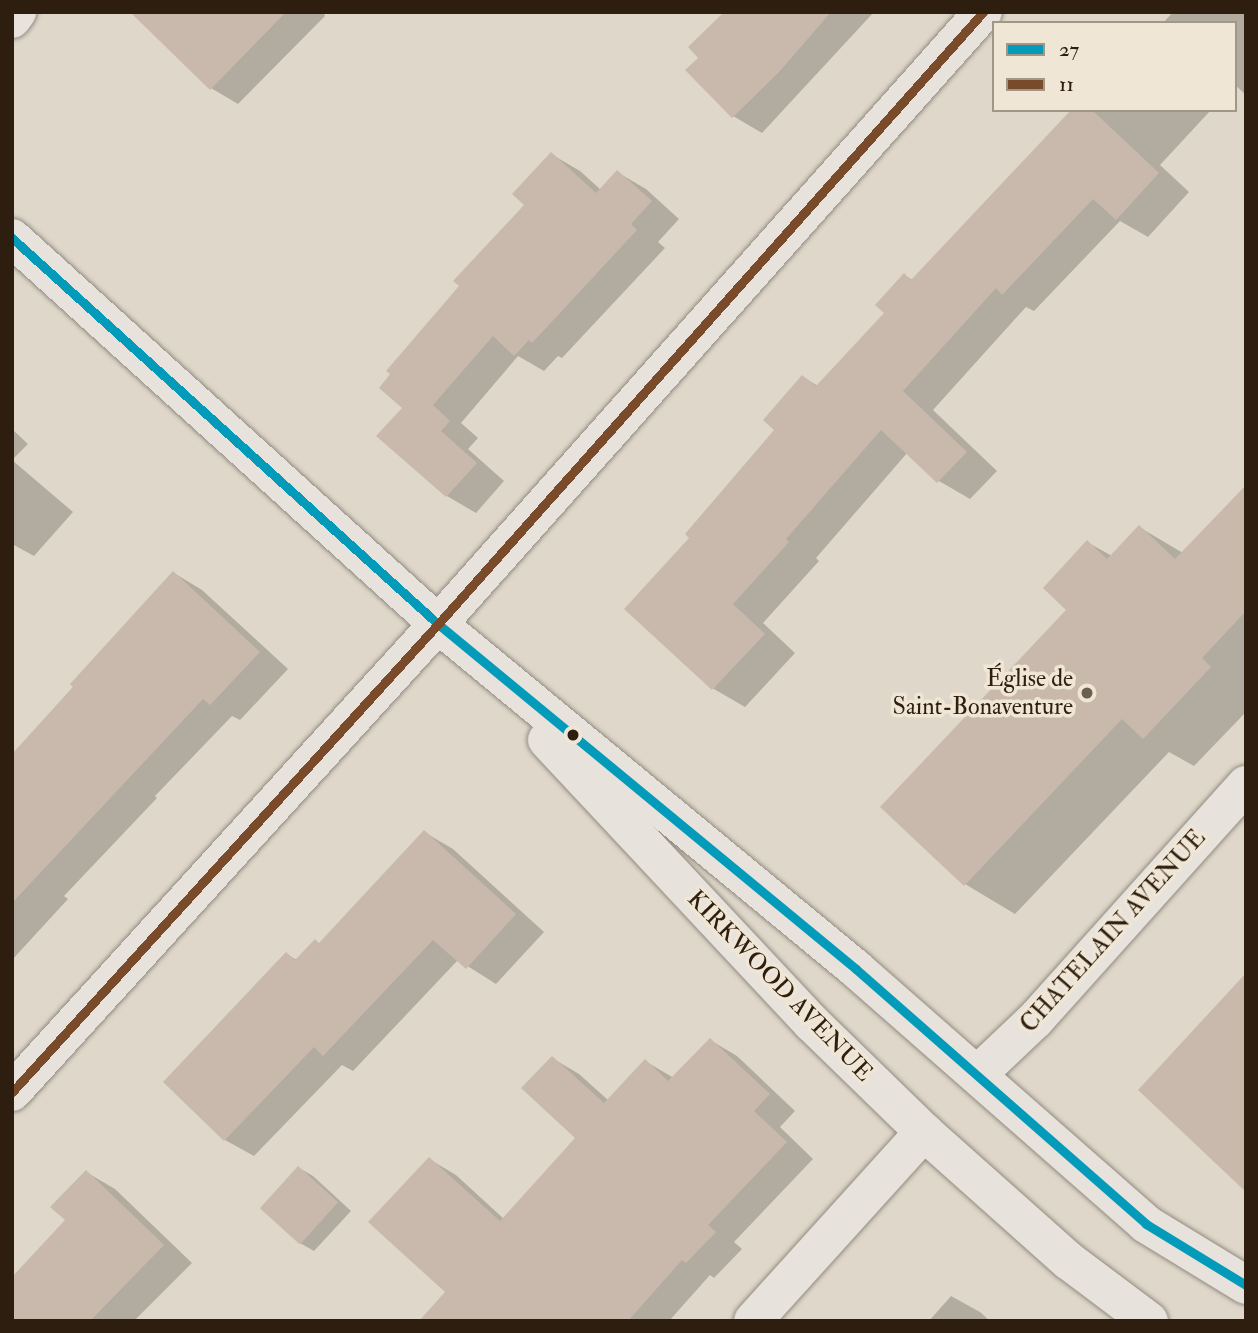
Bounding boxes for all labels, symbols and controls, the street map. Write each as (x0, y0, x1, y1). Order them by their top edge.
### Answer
legend (992, 21, 1237, 112)
text: 27 (1059, 36, 1079, 63)
text: 11 (1059, 71, 1074, 98)
place label: Église de Saint-Bonaventure (893, 665, 1073, 721)
marker: Église de Saint-Bonaventure (1079, 685, 1095, 701)
unlabelled marker (566, 728, 580, 742)
street label: CHATELAIN AVENUE (1014, 824, 1212, 1038)
street label: KIRKWOOD AVENUE (681, 885, 879, 1087)

